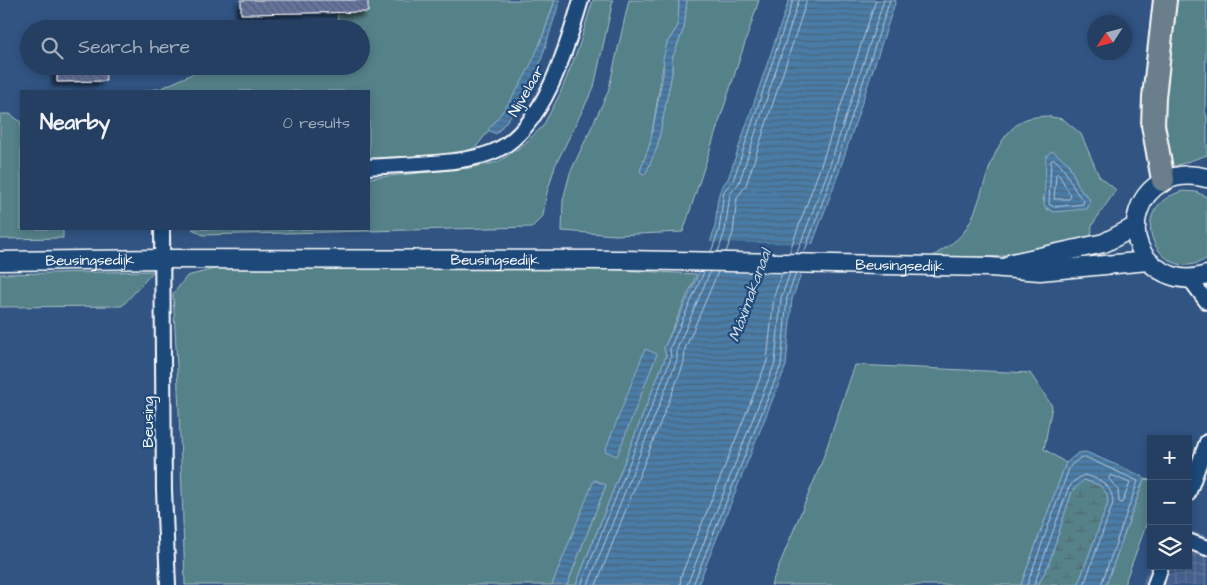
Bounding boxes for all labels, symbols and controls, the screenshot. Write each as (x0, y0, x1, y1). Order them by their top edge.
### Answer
north arrow (1087, 15, 1132, 60)
search box (20, 20, 370, 75)
icon: search (38, 34, 66, 62)
text: Search here (78, 34, 190, 61)
street label: Nijvelaar (503, 62, 550, 121)
text: Nearby (40, 108, 110, 137)
text: 0 results (283, 112, 350, 134)
water label: Máximakanaal (723, 244, 778, 345)
street label: Beusingsedijk (45, 249, 135, 272)
street label: Beusingsedijk (450, 250, 540, 272)
street label: Beusingsedijk (855, 254, 945, 277)
street label: Beusing (138, 396, 160, 448)
map controls (1147, 435, 1192, 570)
button: + (1147, 435, 1192, 480)
button: − (1147, 480, 1192, 525)
button: layers (1147, 525, 1192, 570)

